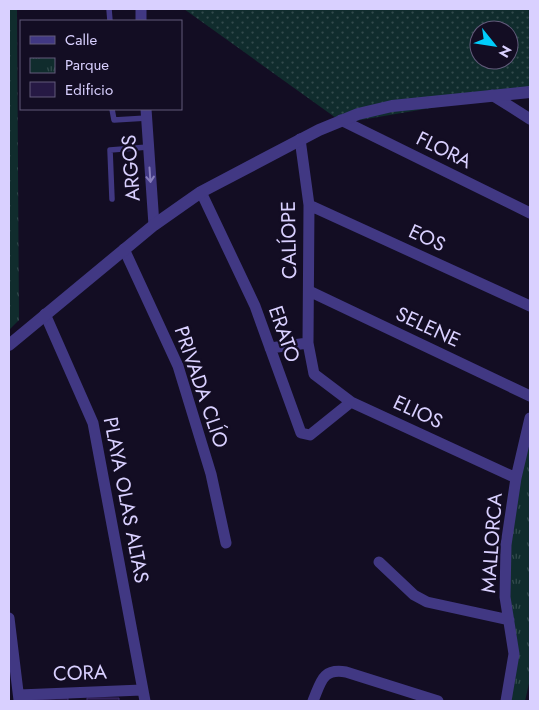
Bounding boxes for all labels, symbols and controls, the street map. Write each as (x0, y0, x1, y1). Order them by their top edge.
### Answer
legend (20, 20, 182, 110)
north arrow (469, 20, 519, 70)
text: Calle (65, 29, 97, 51)
text: N (494, 42, 517, 61)
text: Parque (65, 54, 109, 76)
text: Edificio (65, 79, 113, 101)
street label: FLORA (411, 124, 477, 176)
street label: ARGOS (114, 134, 148, 202)
one-way arrow (146, 167, 155, 183)
street label: CALÍOPE (274, 201, 304, 279)
street label: EOS (404, 217, 450, 259)
street label: SELENE (391, 299, 465, 355)
street label: ERATO (261, 302, 307, 366)
street label: PRIVADA CLÍO (167, 322, 235, 452)
street label: ELIOS (388, 388, 448, 436)
street label: PLAYA OLAS ALTAS (96, 414, 156, 586)
street label: MALLORCA (474, 491, 510, 594)
street label: CORA (53, 658, 108, 688)

